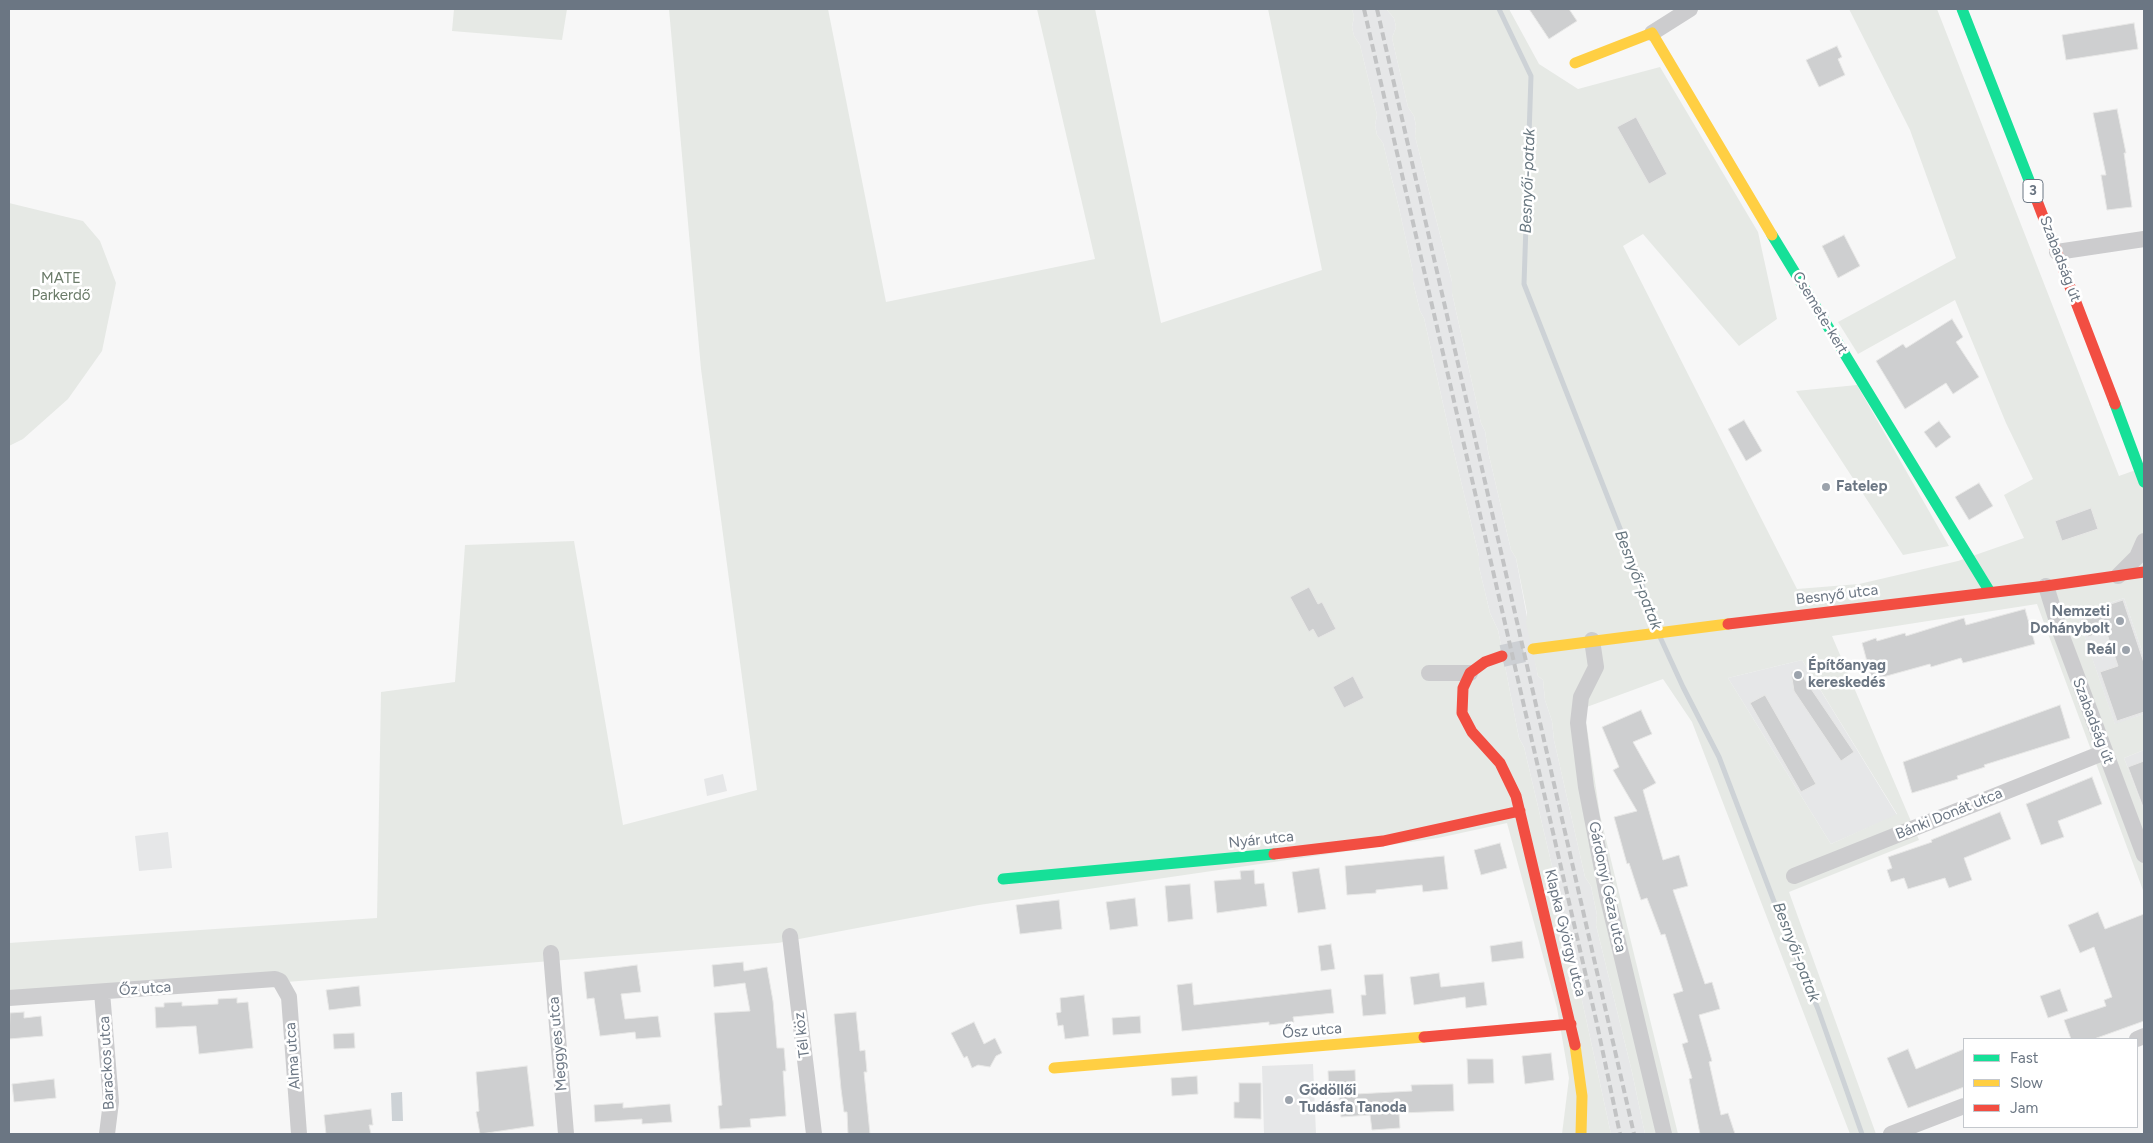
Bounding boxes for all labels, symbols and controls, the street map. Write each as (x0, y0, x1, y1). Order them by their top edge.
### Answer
water label: Besnyői-patak (1517, 128, 1539, 234)
road number: 3 (2023, 180, 2043, 202)
street label: Szabadság út (2035, 213, 2085, 305)
street label: Csemete-kert (1788, 268, 1852, 358)
park label: MATE Parkerdő (31, 270, 91, 305)
place label: Fatelep (1836, 478, 1887, 496)
marker: Fatelep (1820, 481, 1832, 493)
water label: Besnyői-patak (1610, 528, 1666, 632)
street label: Besnyő utca (1795, 581, 1879, 609)
place label: Nemzeti Dohánybolt (2030, 603, 2110, 638)
marker: Nemzeti Dohánybolt (2114, 615, 2126, 627)
place label: Reál (2086, 641, 2116, 659)
marker: Reál (2120, 644, 2132, 656)
place label: Építőanyag kereskedés (1808, 657, 1886, 692)
marker: Építőanyag kereskedés (1792, 669, 1804, 681)
street label: Szabadság út (2068, 675, 2118, 767)
street label: Bánki Donát utca (1893, 784, 2005, 844)
street label: Gárdonyi Géza utca (1584, 820, 1630, 954)
street label: Nyár utca (1227, 828, 1295, 852)
street label: Klapka György utca (1540, 868, 1590, 998)
water label: Besnyői-patak (1768, 900, 1824, 1004)
street label: Őz utca (118, 978, 172, 1000)
street label: Meggyes utca (545, 996, 571, 1092)
street label: Tél köz (790, 1011, 814, 1059)
street label: Barackos utca (96, 1016, 118, 1110)
street label: Ősz utca (1282, 1019, 1342, 1043)
street label: Alma utca (282, 1022, 304, 1090)
legend (1963, 1038, 2138, 1128)
text: Fast (2010, 1049, 2038, 1067)
text: Slow (2010, 1074, 2043, 1092)
place label: Gödöllői Tudásfa Tanoda (1299, 1082, 1407, 1117)
marker: Gödöllői Tudásfa Tanoda (1283, 1094, 1295, 1106)
text: Jam (2010, 1099, 2038, 1117)

